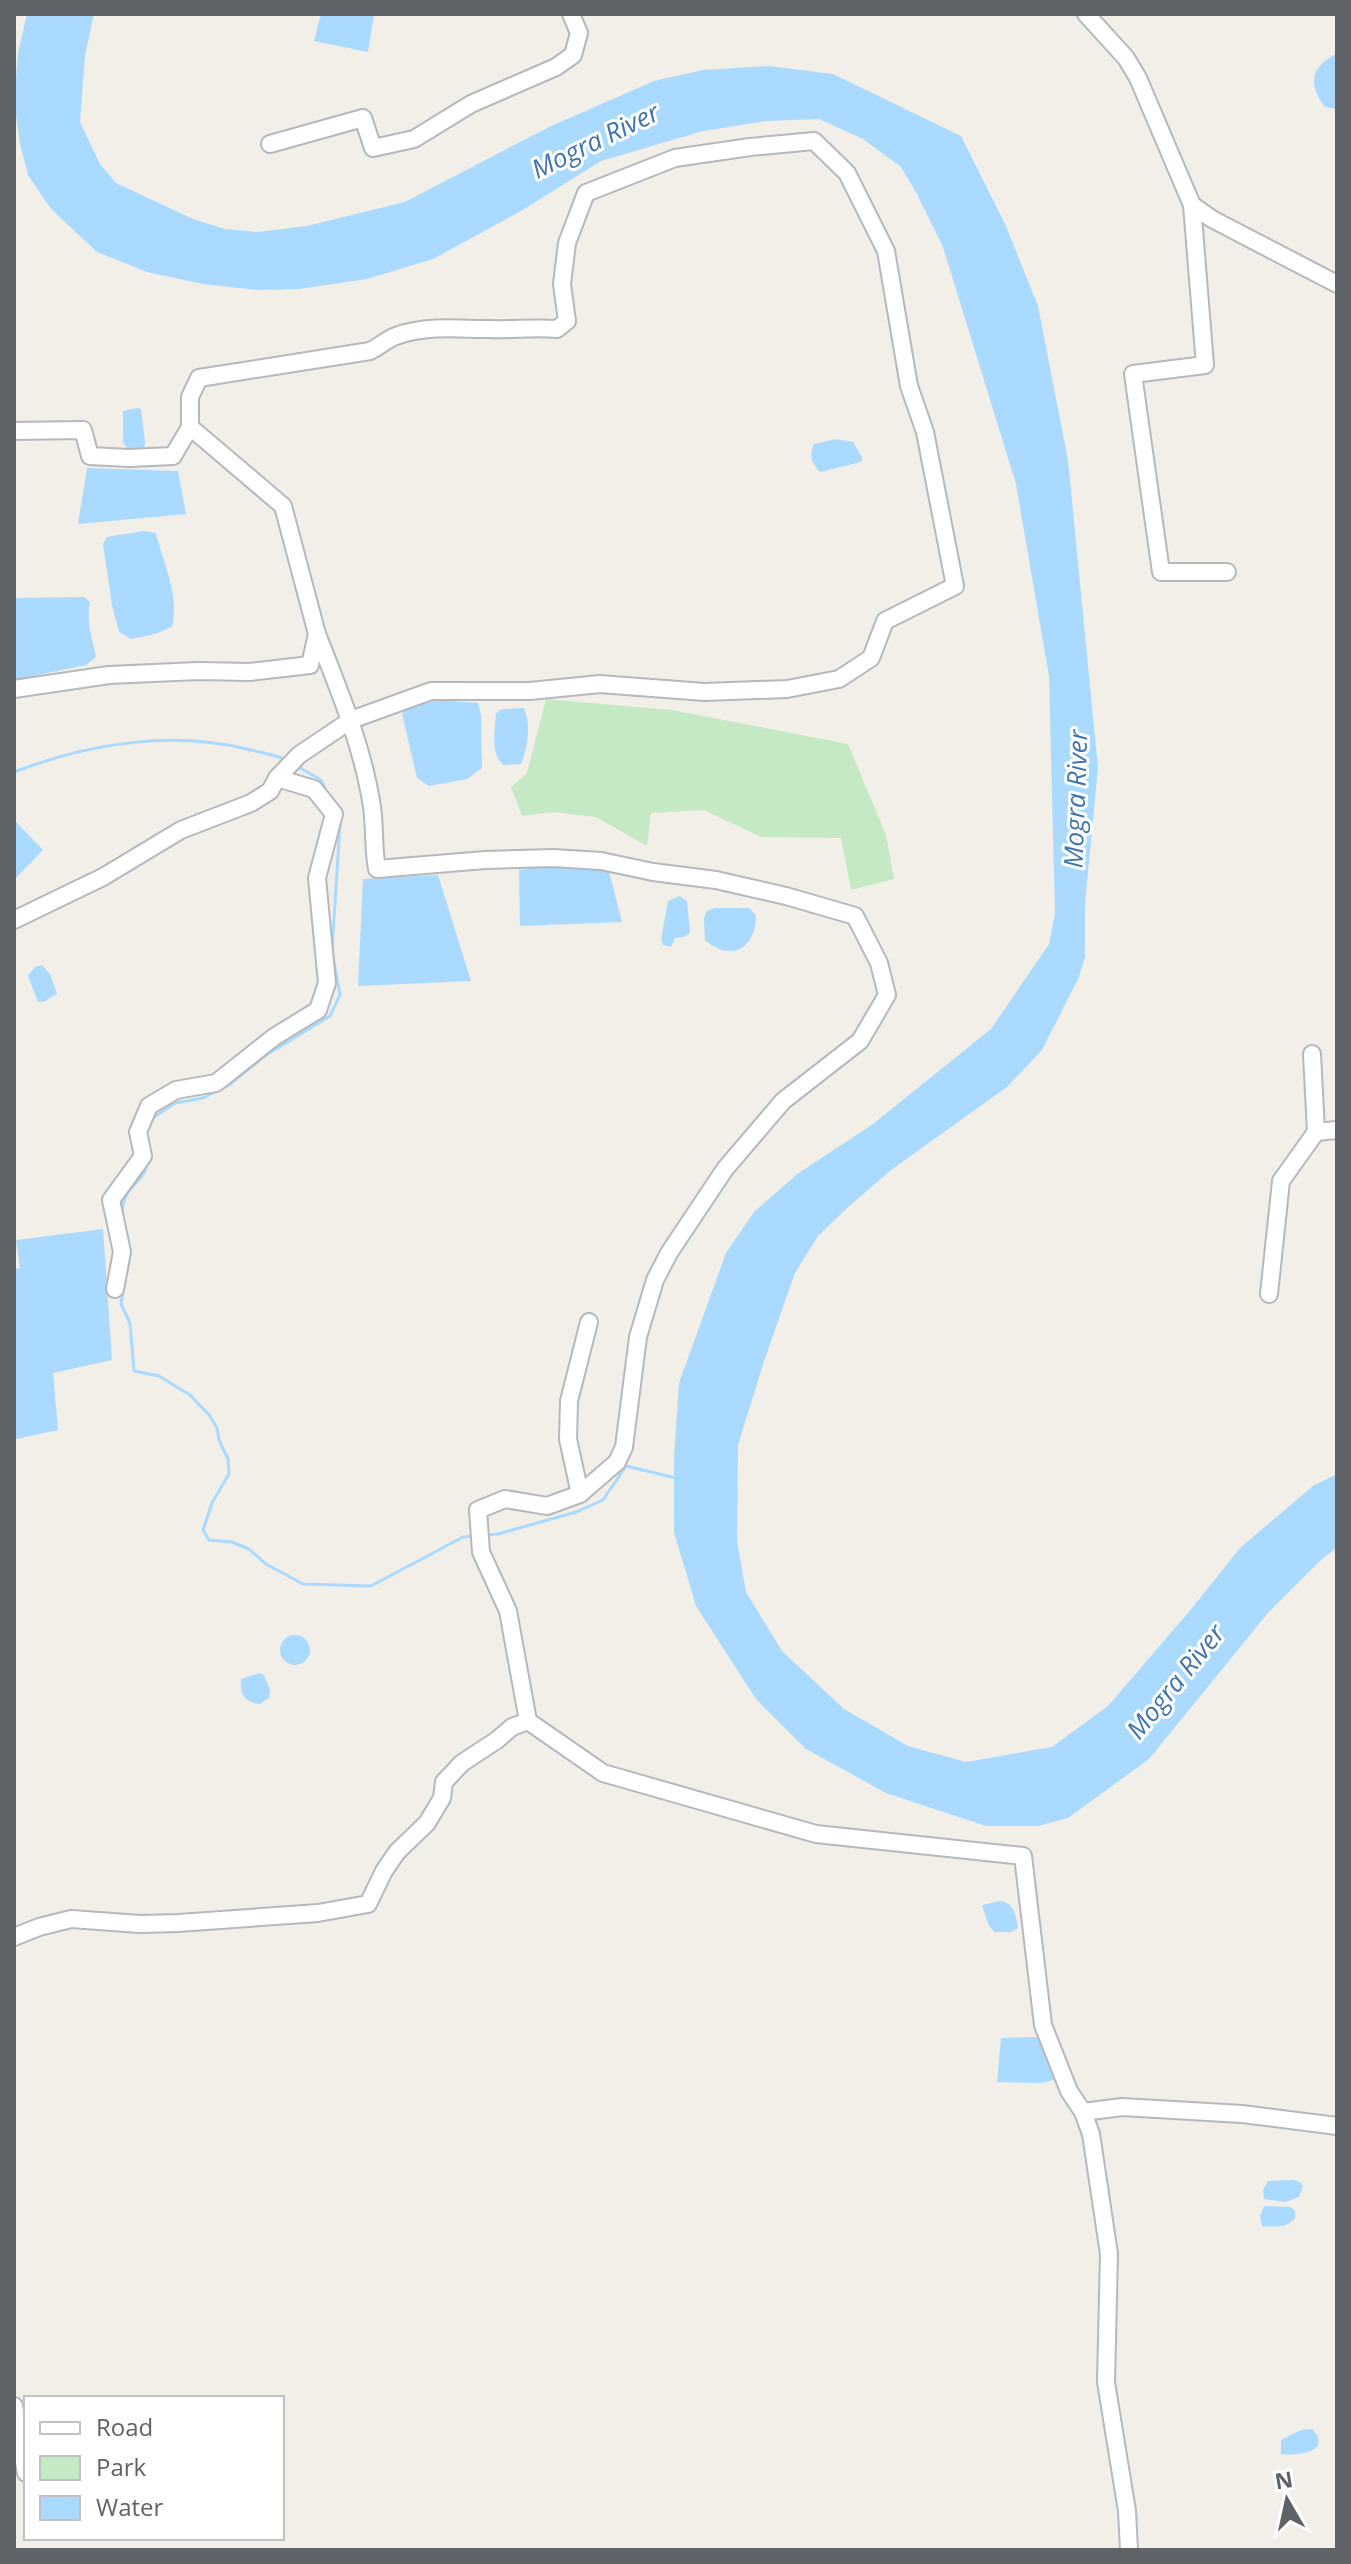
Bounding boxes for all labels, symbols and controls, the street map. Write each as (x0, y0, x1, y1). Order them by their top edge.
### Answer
water label: Mogra River (525, 93, 667, 186)
water label: Mogra River (1055, 728, 1095, 869)
water label: Mogra River (1118, 1615, 1234, 1746)
legend (24, 2396, 284, 2540)
text: Road (96, 2410, 153, 2443)
text: Park (96, 2450, 147, 2483)
north arrow (1247, 2460, 1327, 2540)
text: N (1273, 2463, 1295, 2495)
text: Water (96, 2490, 164, 2523)

